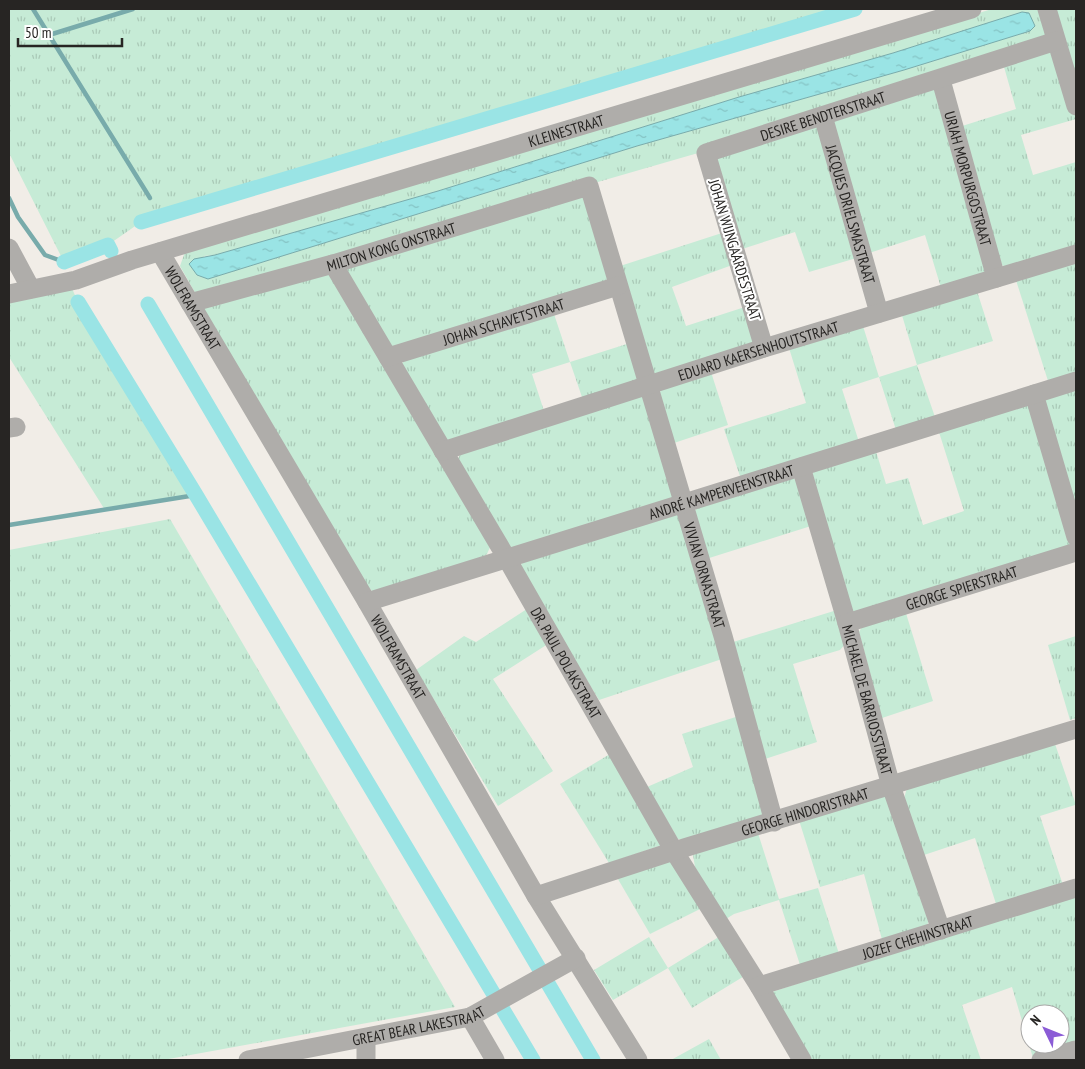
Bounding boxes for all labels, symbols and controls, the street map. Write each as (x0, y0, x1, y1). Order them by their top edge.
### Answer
scale bar (18, 15, 121, 47)
text: 50 m (25, 23, 51, 42)
street label: DESIRE BENDTERSTRAAT (758, 87, 888, 145)
street label: URIAH MORPURGOSTRAAT (941, 109, 996, 248)
street label: KLEINESTRAAT (526, 110, 607, 151)
street label: JACQUES DRIELSMASTRAAT (822, 142, 880, 286)
street label: JOHAN WIJNGAARDESTRAAT (704, 176, 766, 323)
street label: MILTON KONG ONSTRAAT (325, 218, 458, 275)
street label: WOLFRAMSTRAAT (161, 263, 225, 354)
street label: JOHAN SCHAVETSTRAAT (439, 294, 567, 349)
street label: EDUARD KAERSENHOUTSTRAAT (676, 316, 841, 384)
street label: ANDRÉ KAMPERVEENSTRAAT (646, 460, 797, 523)
street label: VIVIAN ORNASTRAAT (680, 519, 730, 631)
street label: GEORGE SPIERSTRAAT (903, 561, 1020, 614)
street label: DR. PAUL POLAKSTRAAT (527, 603, 606, 722)
street label: WOLFRAMSTRAAT (367, 611, 430, 703)
street label: MICHAEL DE BARRIOSSTRAAT (838, 622, 897, 777)
street label: GEORGE HINDORISTRAAT (739, 783, 871, 840)
street label: JOZEF CHEHINSTRAAT (859, 911, 976, 963)
street label: GREAT BEAR LAKESTRAAT (351, 1001, 488, 1049)
north arrow (1020, 1004, 1070, 1054)
text: N (1026, 1011, 1045, 1029)

